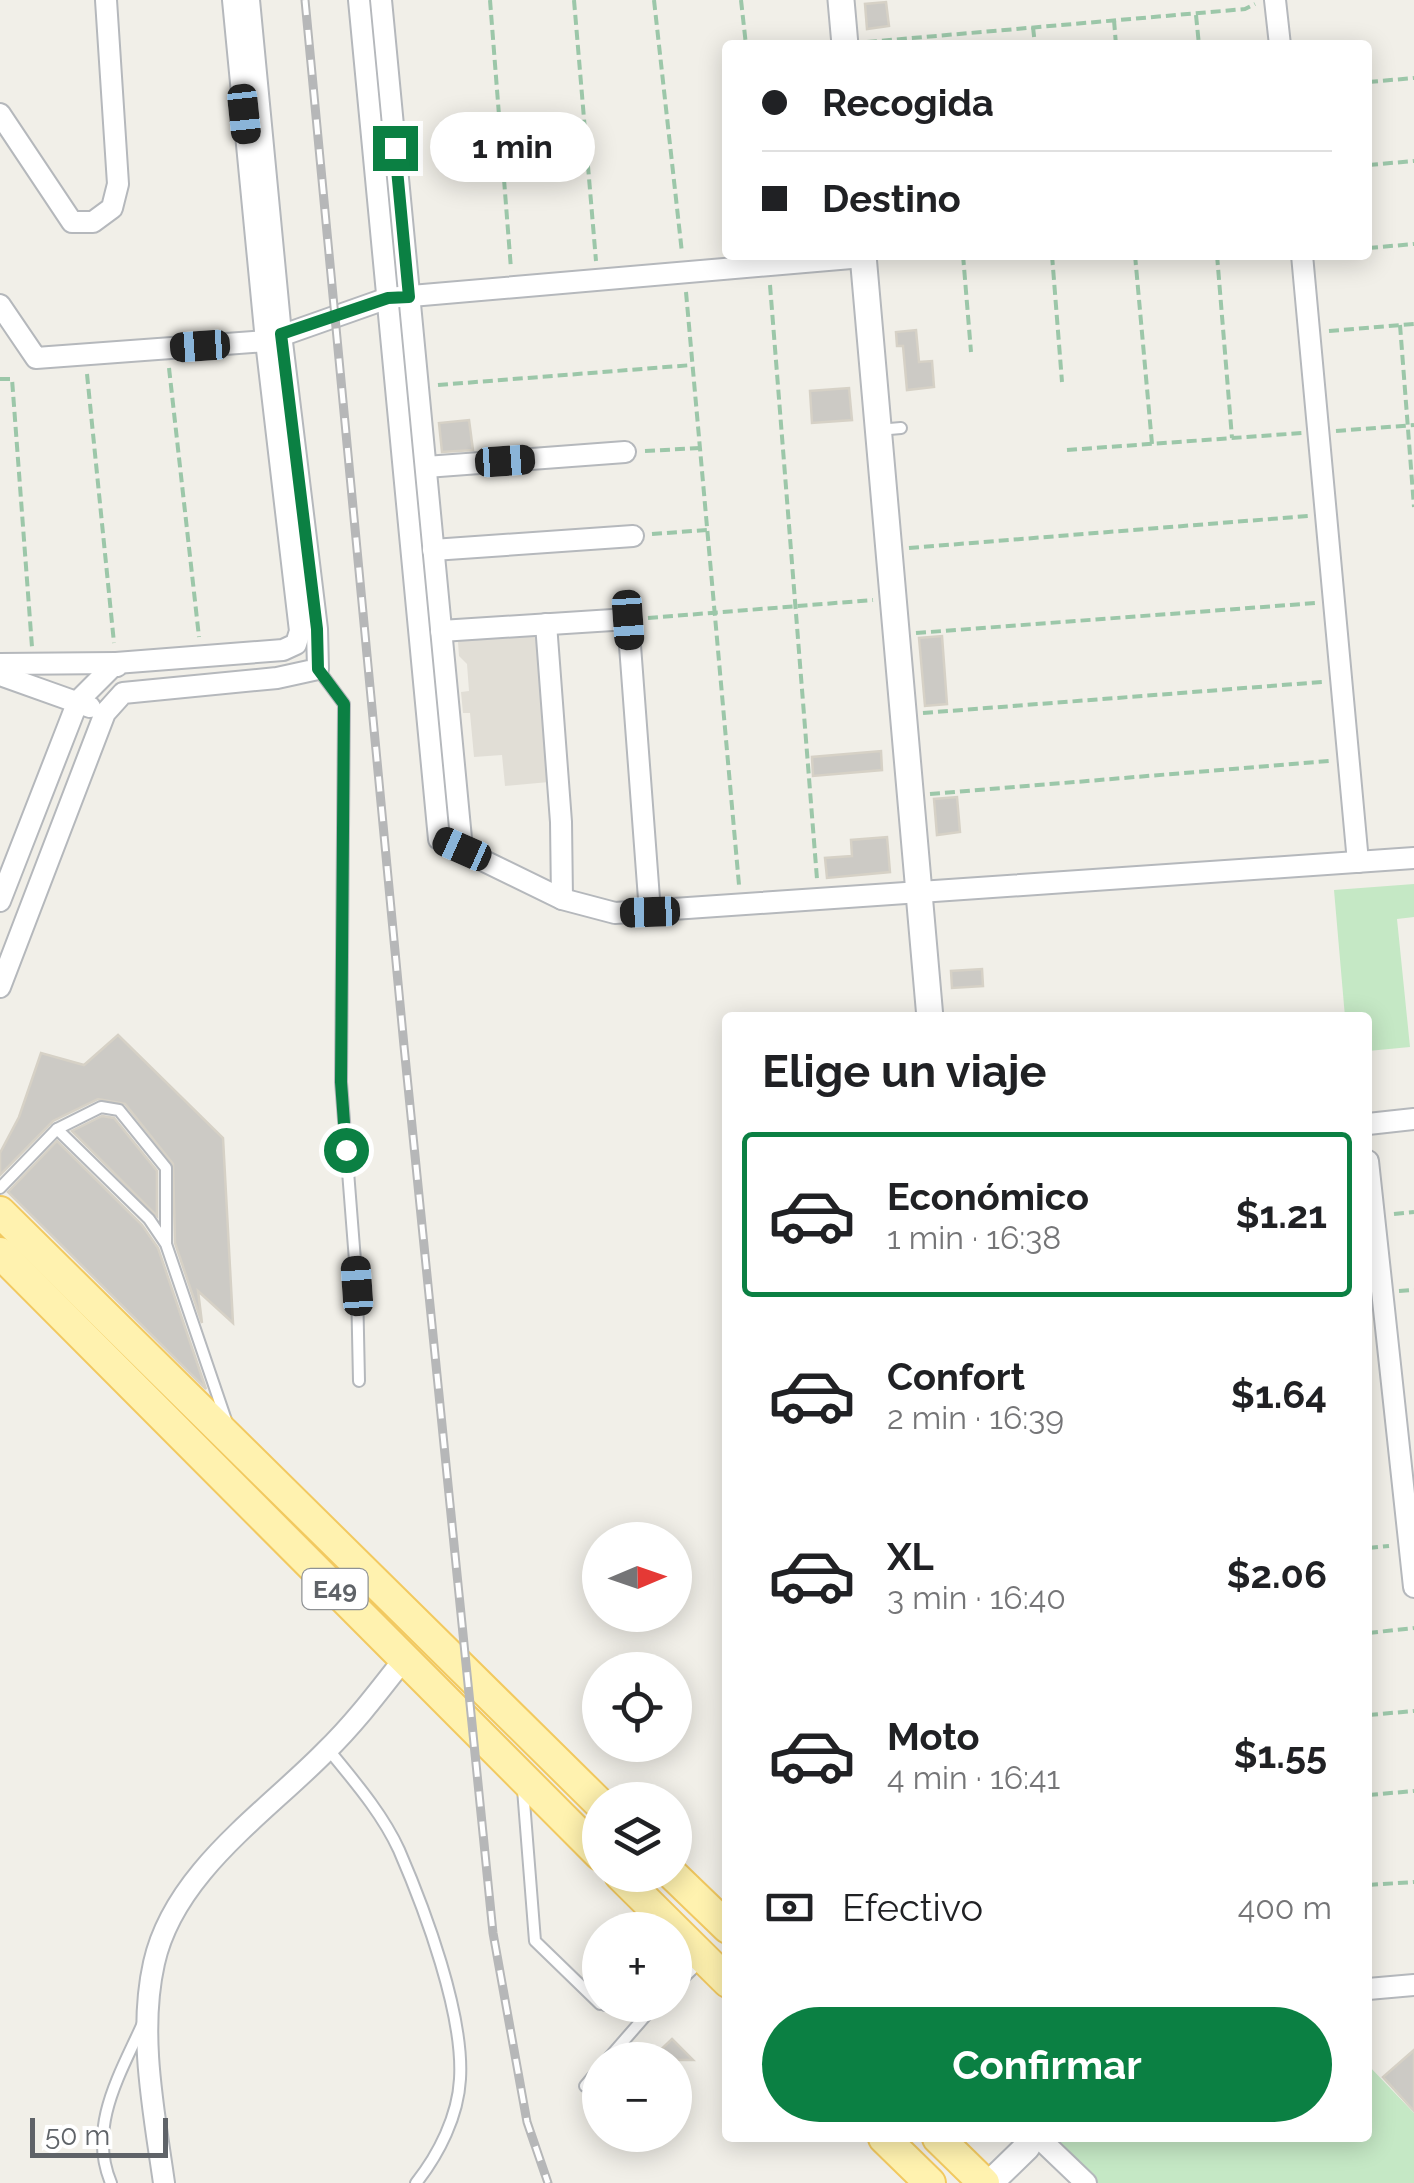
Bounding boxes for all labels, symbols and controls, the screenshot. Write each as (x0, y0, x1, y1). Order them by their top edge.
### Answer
text: Recogida (822, 80, 994, 125)
car (226, 83, 262, 145)
callout: 1 min (430, 113, 595, 183)
route end (373, 126, 418, 171)
text: 1 min (472, 128, 553, 165)
text: Destino (822, 176, 961, 221)
car (169, 329, 231, 363)
car (474, 444, 536, 478)
car (611, 589, 645, 651)
car (428, 823, 496, 875)
car (619, 896, 681, 928)
text: Elige un viaje (762, 1045, 1046, 1098)
route start (324, 1128, 369, 1173)
icon: car (767, 1170, 857, 1260)
text: Económico (887, 1174, 1089, 1219)
text: $1.21 (1235, 1192, 1327, 1237)
text: 1 min · 16:38 (887, 1219, 1061, 1256)
car (340, 1255, 374, 1317)
icon: car (767, 1350, 857, 1440)
text: Confort (887, 1354, 1025, 1399)
text: $1.64 (1231, 1372, 1327, 1417)
text: 2 min · 16:39 (887, 1399, 1064, 1436)
north arrow (582, 1522, 692, 1632)
map controls (582, 1522, 692, 2152)
icon: car (767, 1530, 857, 1620)
text: XL (887, 1534, 934, 1579)
text: $2.06 (1227, 1552, 1327, 1597)
road number: E49 (302, 1569, 368, 1609)
text: 3 min · 16:40 (887, 1579, 1066, 1616)
button: locate (582, 1652, 692, 1762)
icon: car (767, 1710, 857, 1800)
text: Moto (887, 1714, 980, 1759)
text: $1.55 (1233, 1732, 1327, 1777)
text: 4 min · 16:41 (887, 1759, 1060, 1796)
button: layers (582, 1782, 692, 1892)
icon: cash (762, 1880, 817, 1935)
text: Efectivo (842, 1885, 983, 1930)
text: 400 m (1238, 1889, 1332, 1926)
button: + (582, 1912, 692, 2022)
button: Confirmar (762, 2007, 1332, 2122)
button: − (582, 2042, 692, 2152)
scale bar (30, 2113, 168, 2158)
text: 50 m (45, 2119, 110, 2152)

